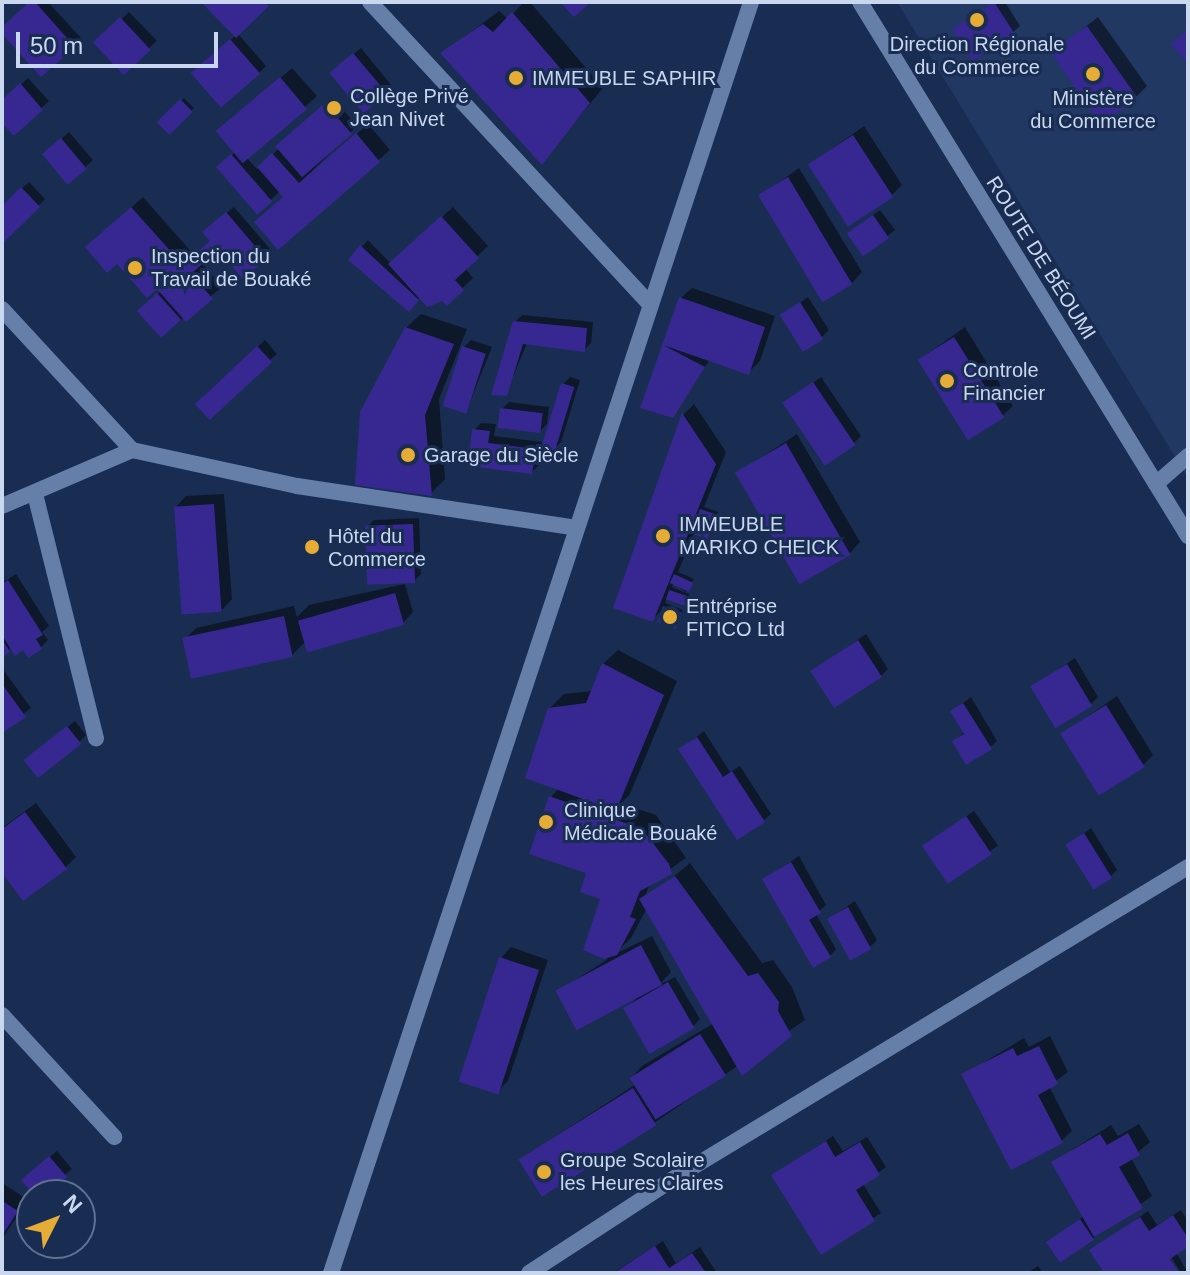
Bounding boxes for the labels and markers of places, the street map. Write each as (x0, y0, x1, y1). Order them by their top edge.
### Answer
marker: Direction Régionale du Commerce (968, 11, 986, 29)
place label: Direction Régionale du Commerce (890, 32, 1064, 79)
marker: Ministère du Commerce (1084, 65, 1102, 83)
place label: IMMEUBLE SAPHIR (532, 66, 716, 90)
marker: IMMEUBLE SAPHIR (507, 69, 525, 87)
place label: Collège Privé Jean Nivet (350, 84, 469, 131)
place label: Ministère du Commerce (1030, 86, 1156, 133)
marker: Collège Privé Jean Nivet (325, 99, 343, 117)
place label: Inspection du Travail de Bouaké (151, 244, 311, 291)
marker: Inspection du Travail de Bouaké (126, 259, 144, 277)
place label: Controle Financier (963, 358, 1045, 405)
marker: Controle Financier (938, 372, 956, 390)
place label: Garage du Siècle (424, 443, 579, 467)
marker: Garage du Siècle (399, 446, 417, 464)
place label: IMMEUBLE MARIKO CHEICK (679, 512, 839, 559)
place label: Hôtel du Commerce (328, 524, 426, 571)
marker: IMMEUBLE MARIKO CHEICK (654, 527, 672, 545)
marker: Hôtel du Commerce (303, 538, 321, 556)
place label: Entréprise FITICO Ltd (686, 594, 785, 641)
marker: Entréprise FITICO Ltd (661, 608, 679, 626)
place label: Clinique Médicale Bouaké (564, 798, 717, 845)
marker: Clinique Médicale Bouaké (535, 811, 557, 833)
place label: Groupe Scolaire les Heures Claires (560, 1148, 723, 1195)
marker: Groupe Scolaire les Heures Claires (535, 1163, 553, 1181)

